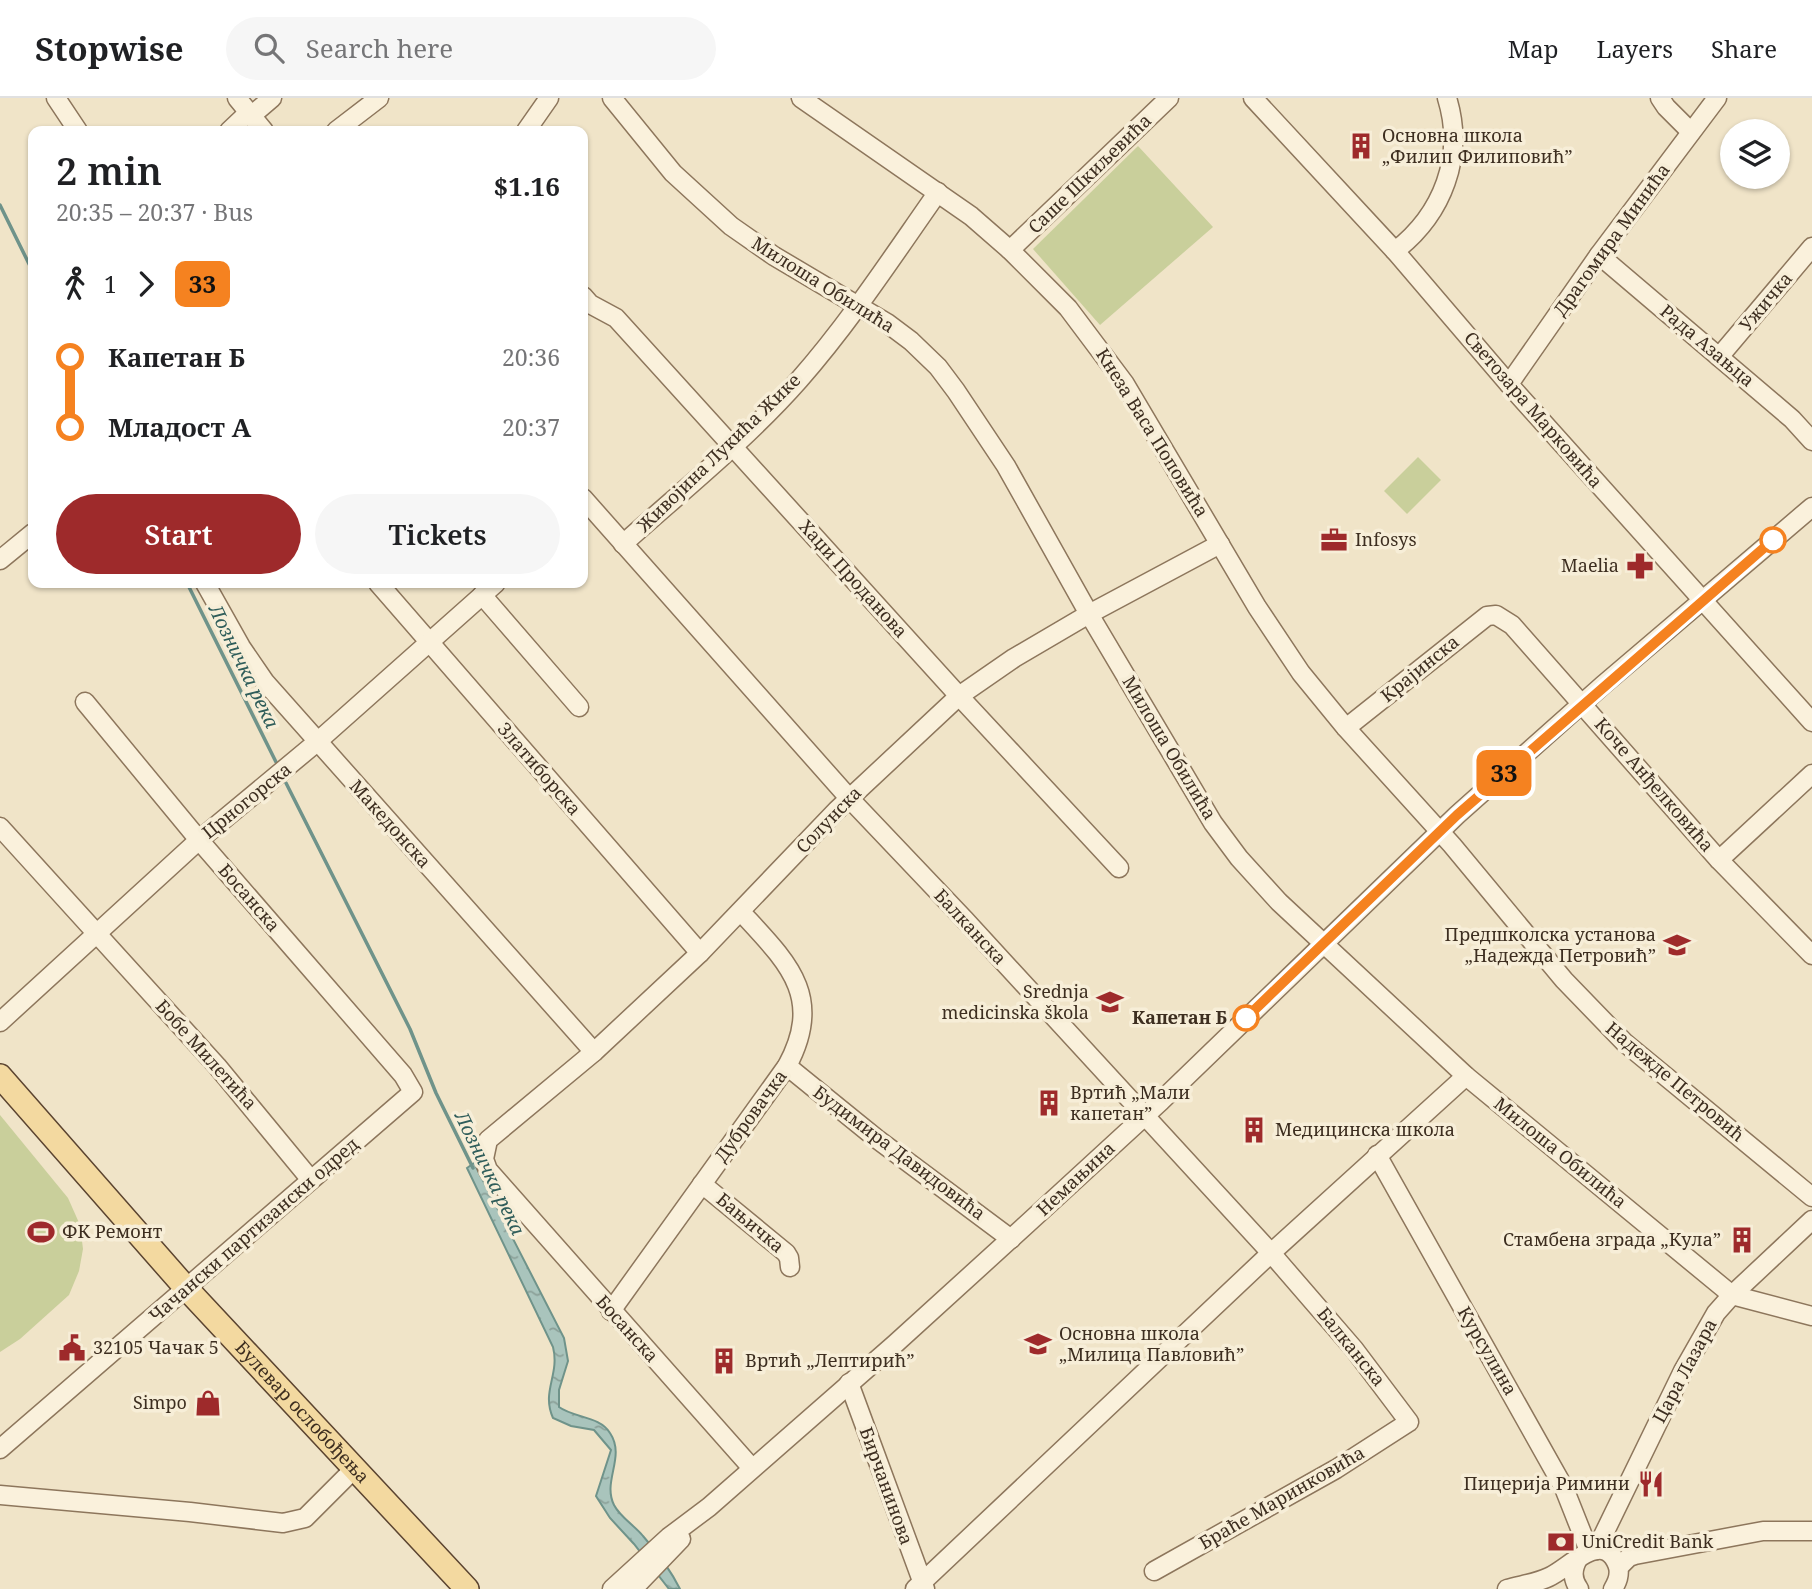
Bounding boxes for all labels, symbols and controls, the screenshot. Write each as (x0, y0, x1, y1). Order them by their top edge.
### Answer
search box (226, 17, 716, 80)
text: Stopwise (35, 26, 184, 71)
icon: search (250, 29, 288, 67)
text: Search here (306, 30, 453, 66)
text: Map (1508, 32, 1559, 65)
text: Layers (1597, 32, 1673, 65)
text: Share (1711, 32, 1777, 65)
street label: Саше Шкиљевића (1022, 108, 1156, 238)
map controls (1720, 119, 1790, 189)
button: layers (1720, 119, 1790, 189)
place label: Основна школа „Филип Филиповић” (1382, 123, 1573, 168)
building icon: Основна школа „Филип Филиповић” (1346, 131, 1376, 161)
text: 2 min (56, 144, 162, 196)
street label: Драгомира Минића (1548, 158, 1675, 321)
text: $1.16 (494, 168, 560, 204)
text: 20:35 – 20:37 · Bus (56, 196, 253, 228)
street label: Милоша Обилића (748, 231, 899, 338)
icon: walk (56, 265, 94, 303)
icon: forward (127, 265, 165, 303)
text: 33 (189, 267, 216, 300)
street label: Ужичка (1733, 267, 1797, 336)
text: 1 (104, 268, 117, 300)
street label: Рада Азањца (1655, 299, 1760, 392)
street label: Светозара Марковића (1459, 326, 1608, 493)
text: Капетан Б (108, 339, 245, 375)
text: 20:36 (502, 341, 560, 373)
street label: Кнеза Васа Поповића (1091, 344, 1215, 521)
street label: Живојина Лукића Жике (631, 368, 805, 537)
text: Младост А (108, 409, 251, 445)
text: 20:37 (502, 411, 560, 443)
button: Start (56, 494, 301, 574)
button: Tickets (315, 494, 560, 574)
street label: Хаџи Проданова (794, 514, 913, 642)
office icon: Infosys (1319, 525, 1349, 555)
place label: Infosys (1355, 527, 1417, 551)
unlabelled marker (1760, 527, 1786, 553)
pharmacy icon: Maelia (1625, 551, 1655, 581)
place label: Maelia (1561, 553, 1619, 577)
water label: Лозничка река (202, 599, 285, 732)
street label: Крајинска (1375, 629, 1464, 707)
street label: Милоша Обилића (1117, 671, 1222, 824)
street label: Коче Анђелковића (1590, 712, 1720, 857)
street label: Златиборска (493, 717, 587, 820)
line badge: 33 (1472, 750, 1536, 796)
text: 33 (1490, 756, 1518, 789)
street label: Црногорска (197, 757, 296, 844)
street label: Македонска (345, 774, 437, 873)
street label: Солунска (790, 781, 866, 858)
street label: Босанска (214, 858, 286, 936)
street label: Балканска (929, 883, 1012, 969)
place label: Предшколска установа „Надежда Петровић” (1445, 922, 1656, 967)
school or university icon: Предшколска установа „Надежда Петровић” (1662, 930, 1692, 960)
place label: Srednja medicinska škola (941, 979, 1089, 1024)
school or university icon: Srednja medicinska škola (1095, 987, 1125, 1017)
street label: Бобе Милетића (151, 994, 263, 1115)
place label: Капетан Б (1132, 1005, 1227, 1029)
marker: Капетан Б (1233, 1005, 1259, 1031)
street label: Надежде Петровић (1601, 1016, 1750, 1147)
street label: Дубровачка (709, 1064, 792, 1166)
street label: Будимира Давидовића (809, 1080, 991, 1225)
place label: Вртић „Мали капетан” (1070, 1080, 1190, 1125)
building icon: Вртић „Мали капетан” (1034, 1088, 1064, 1118)
street label: Милоша Обилића (1489, 1091, 1632, 1213)
water label: Лозничка река (448, 1106, 531, 1239)
building icon: Медицинска школа (1239, 1115, 1269, 1145)
place label: Медицинска школа (1275, 1117, 1455, 1141)
street label: Чачански партизански одред (144, 1132, 363, 1327)
street label: Немањина (1031, 1136, 1120, 1221)
street label: Бањичка (712, 1187, 790, 1258)
sports icon: ФК Ремонт (26, 1217, 56, 1247)
place label: ФК Ремонт (62, 1219, 163, 1243)
building icon: Стамбена зграда „Кула” (1727, 1225, 1757, 1255)
place label: Стамбена зграда „Кула” (1503, 1227, 1721, 1251)
street label: Босанска (591, 1290, 664, 1367)
street label: Балканска (1312, 1302, 1391, 1391)
street label: Курсулина (1453, 1302, 1523, 1399)
street label: Цара Лазара (1647, 1314, 1722, 1427)
place label: Основна школа „Милица Павловић” (1059, 1321, 1244, 1366)
school or university icon: Основна школа „Милица Павловић” (1023, 1329, 1053, 1359)
public building icon: 32105 Чачак 5 (57, 1333, 87, 1363)
place label: 32105 Чачак 5 (93, 1335, 219, 1359)
street label: Булевар ослобођења (230, 1335, 375, 1488)
building icon: Вртић „Лептирић” (709, 1346, 739, 1376)
place label: Вртић „Лептирић” (745, 1348, 915, 1372)
shop icon: Simpo (193, 1388, 223, 1418)
place label: Simpo (133, 1390, 187, 1414)
street label: Бирчанинова (855, 1424, 919, 1548)
street label: Браће Маринковића (1194, 1440, 1369, 1554)
restaurant icon: Пицерија Римини (1636, 1469, 1666, 1499)
place label: Пицерија Римини (1463, 1471, 1630, 1495)
bank icon: UniCredit Bank (1546, 1527, 1576, 1557)
place label: UniCredit Bank (1582, 1529, 1714, 1553)

